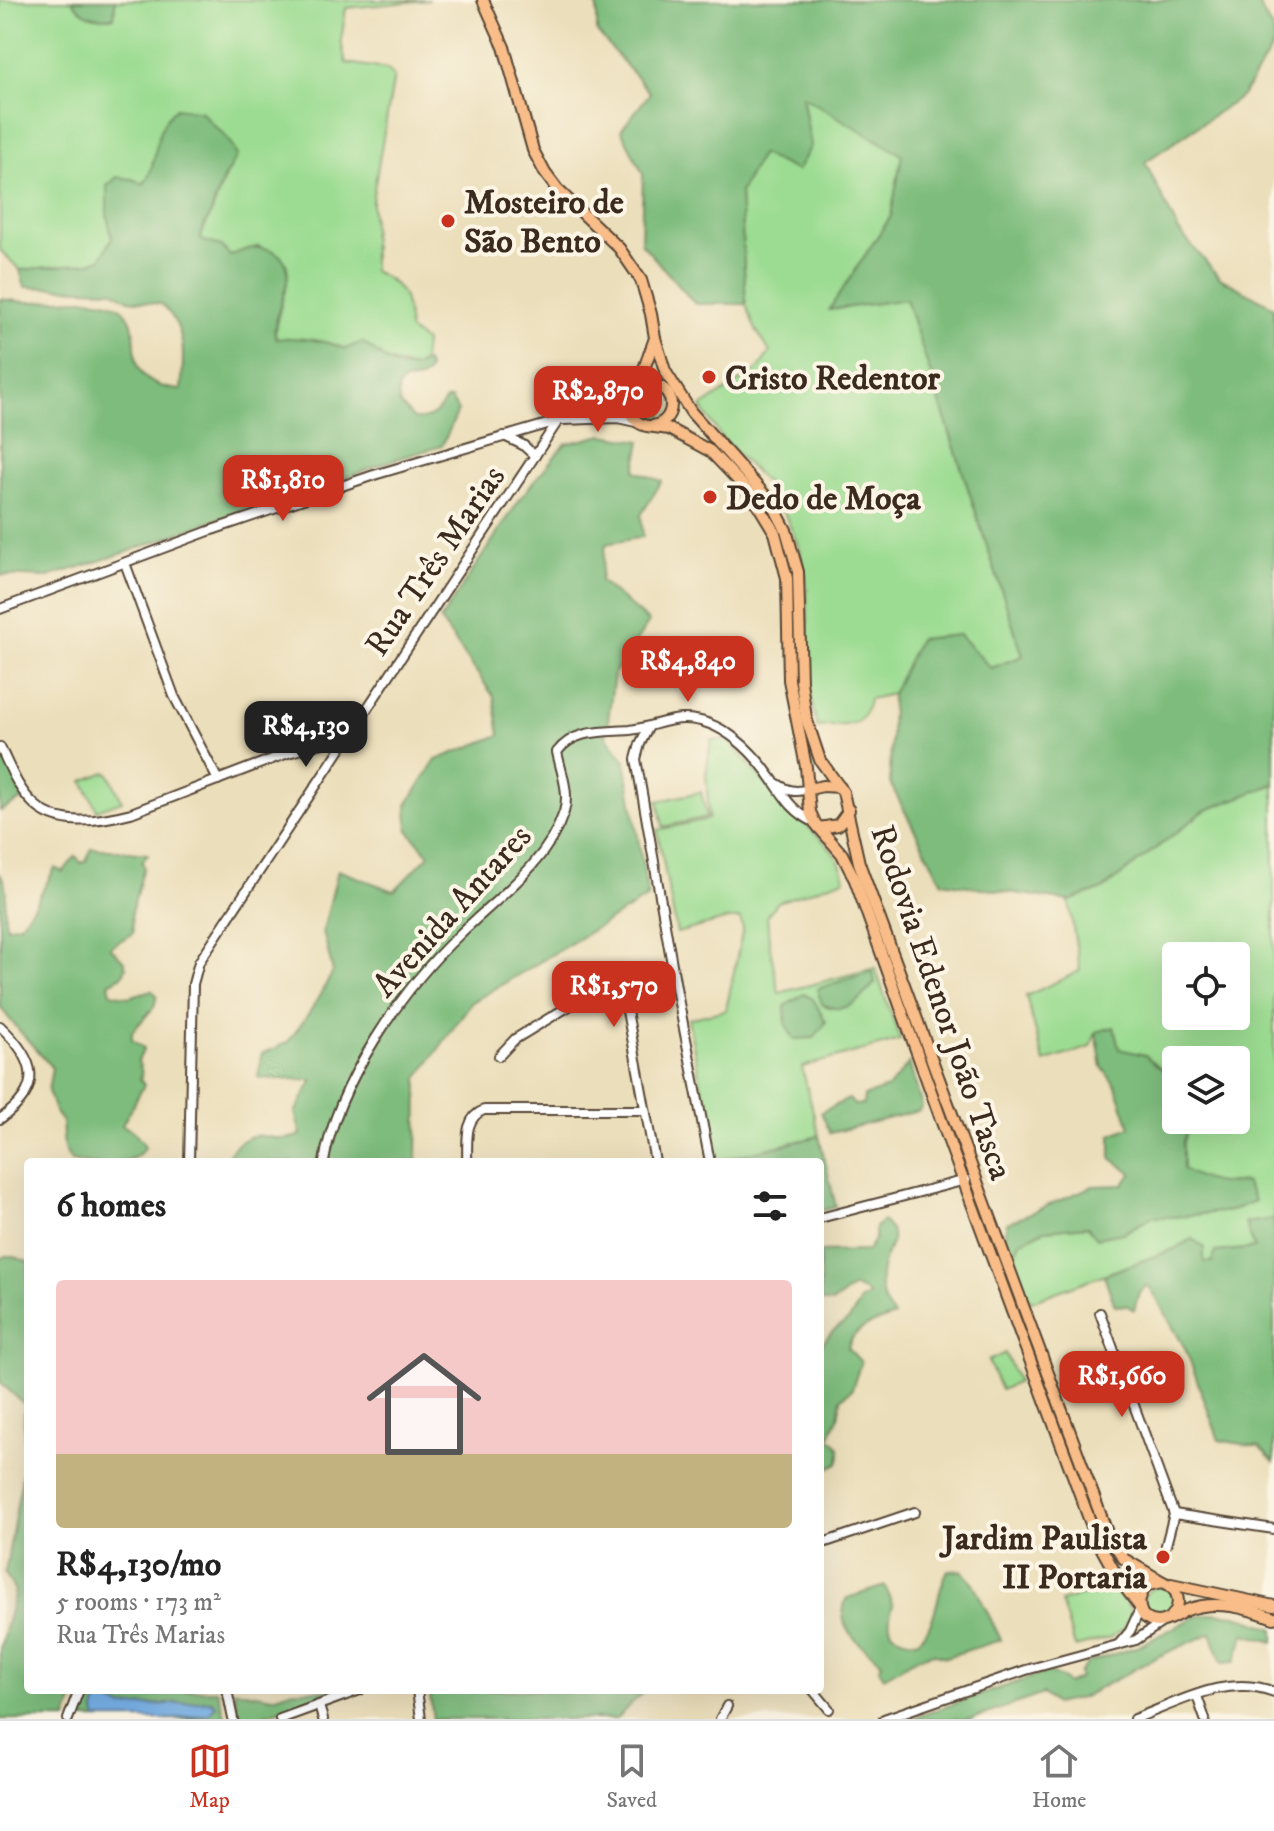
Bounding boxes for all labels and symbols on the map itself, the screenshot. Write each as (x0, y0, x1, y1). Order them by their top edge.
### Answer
place label: Mosteiro de São Bento (464, 182, 624, 263)
marker: Mosteiro de São Bento (439, 212, 457, 230)
place label: Cristo Redentor (725, 358, 940, 400)
pin: R$2,870 (524, 366, 672, 434)
marker: Cristo Redentor (700, 368, 718, 386)
pin: R$1,810 (209, 455, 357, 523)
street label: Rua Três Marias (356, 458, 515, 665)
place label: Dedo de Moça (726, 478, 921, 520)
marker: Dedo de Moça (701, 488, 719, 506)
pin: R$4,840 (614, 636, 762, 704)
pin: R$4,130 (232, 701, 380, 769)
street label: Avenida Antares (364, 816, 541, 1006)
street label: Rodovia Edenor João Tasca (861, 820, 1022, 1186)
pin: R$1,570 (540, 961, 688, 1029)
pin: R$1,660 (1048, 1351, 1196, 1419)
place label: Jardim Paulista II Portaria (938, 1518, 1148, 1599)
marker: Jardim Paulista II Portaria (1154, 1548, 1172, 1566)

